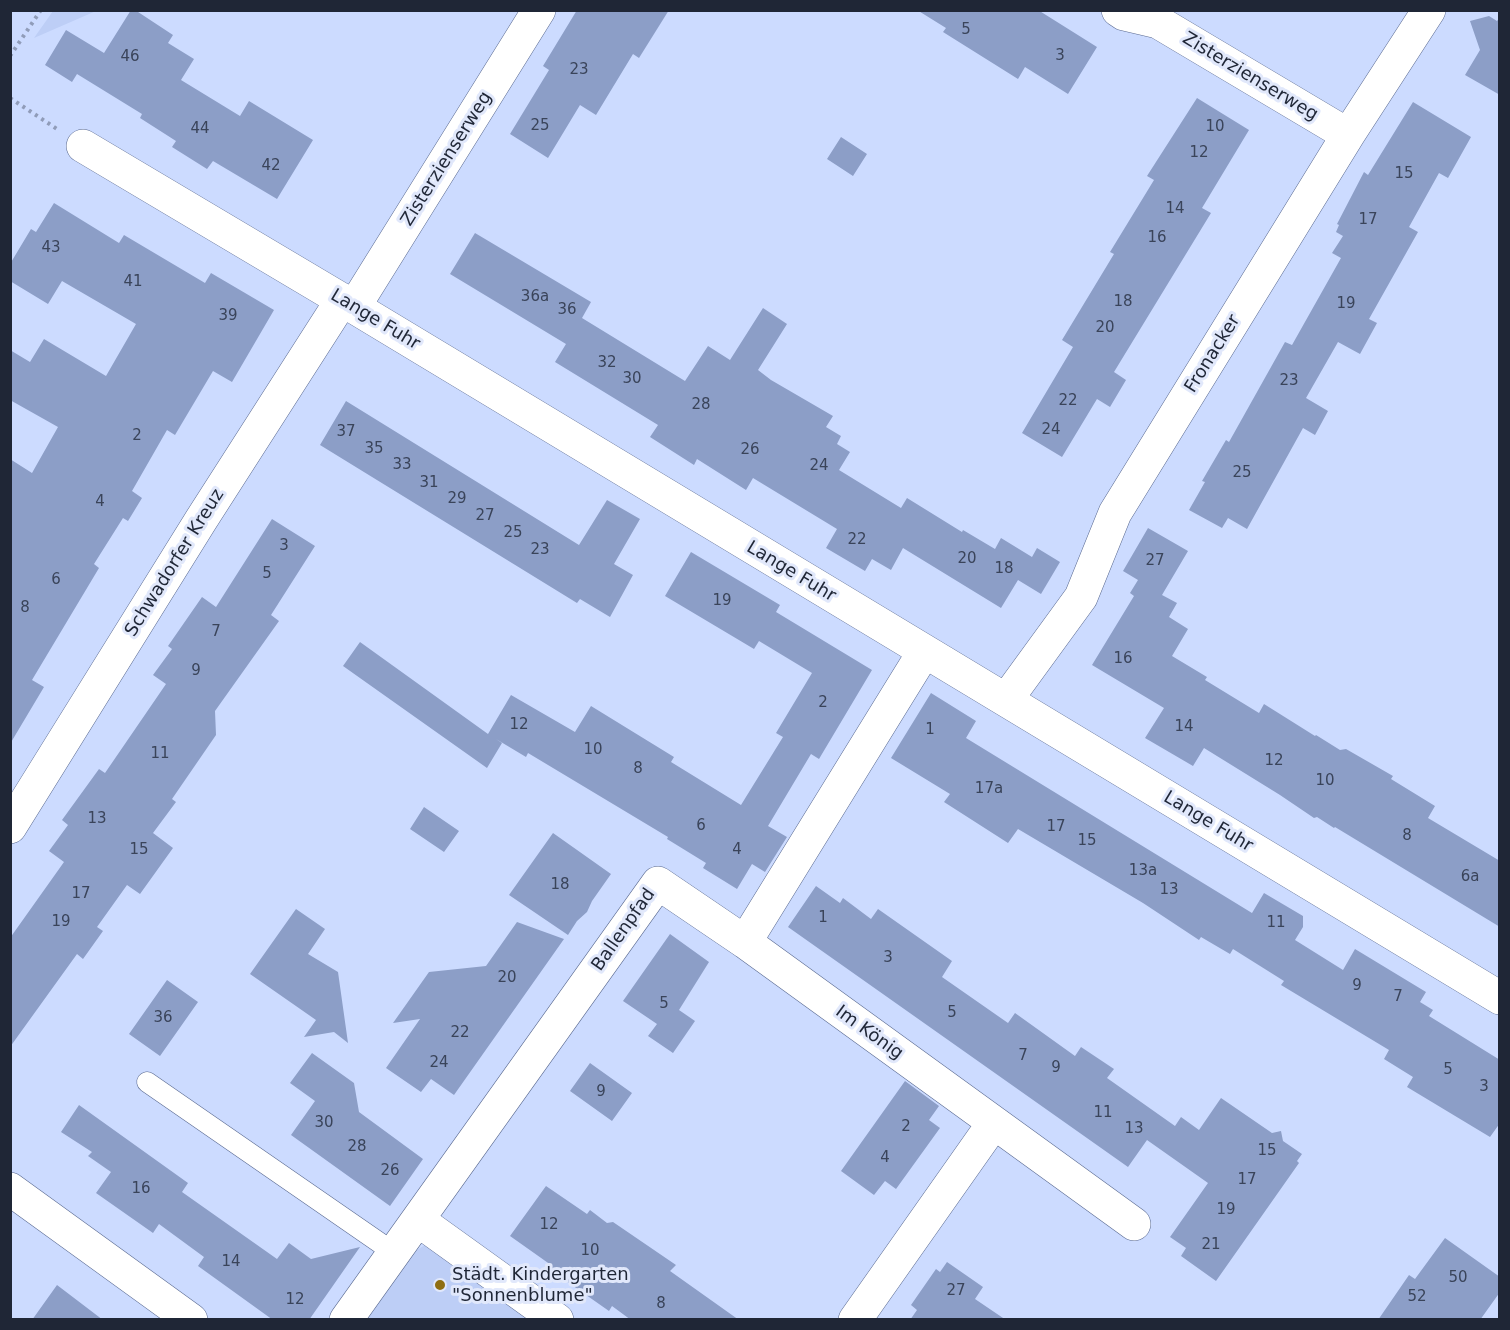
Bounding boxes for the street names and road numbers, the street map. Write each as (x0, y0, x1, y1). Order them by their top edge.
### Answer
street label: Zisterzienserweg (1178, 28, 1322, 126)
street label: Zisterzienserweg (397, 88, 497, 230)
street label: Lange Fuhr (326, 285, 424, 355)
street label: Fronacker (1181, 311, 1245, 397)
street label: Schwadorfer Kreuz (121, 485, 229, 641)
street label: Lange Fuhr (742, 537, 840, 607)
street label: Lange Fuhr (1159, 787, 1257, 857)
street label: Ballenpfad (588, 884, 660, 976)
street label: Im König (831, 1001, 907, 1065)

